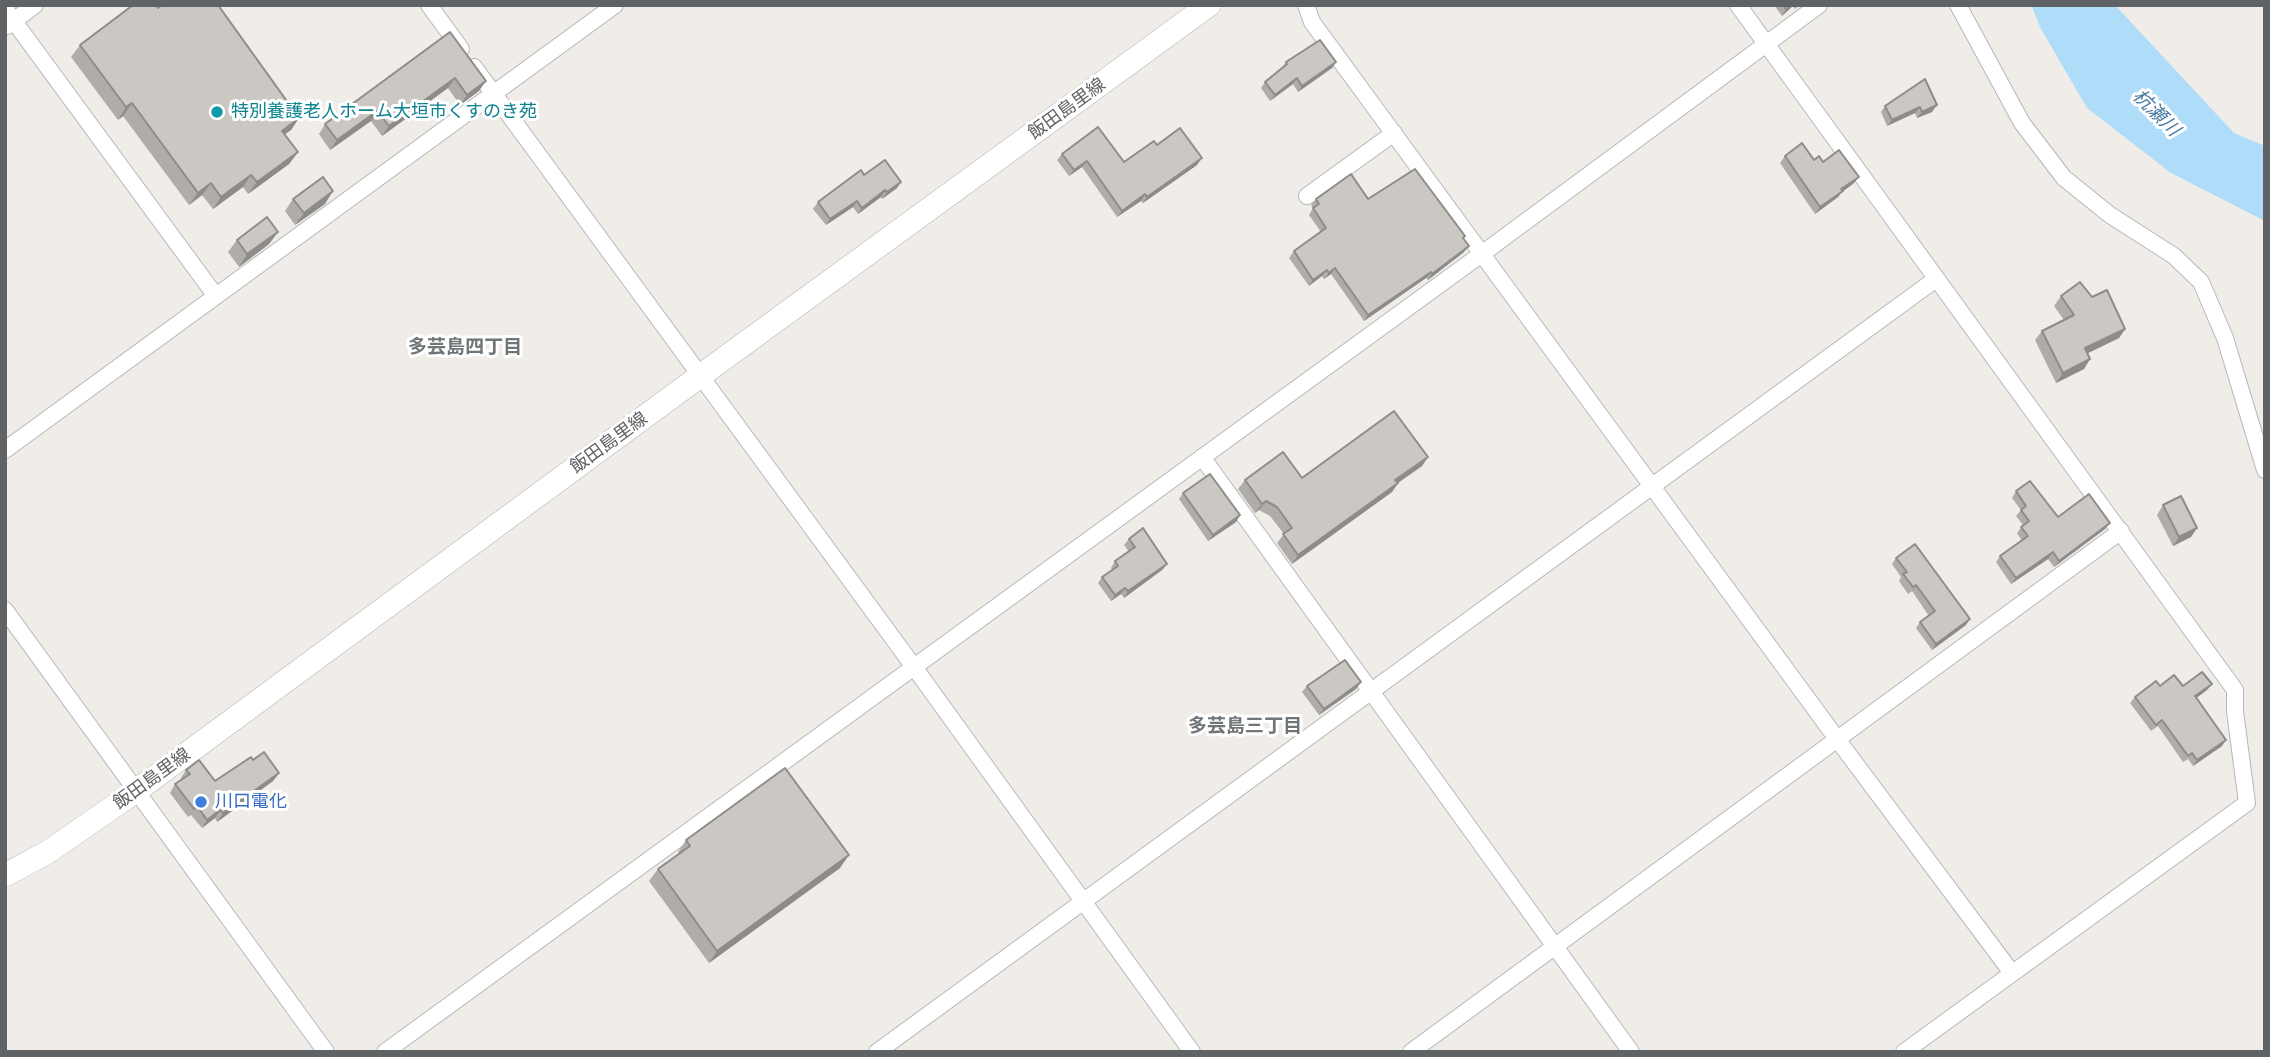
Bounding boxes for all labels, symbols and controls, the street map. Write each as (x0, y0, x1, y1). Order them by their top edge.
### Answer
street label: 飯田島里線 (1024, 74, 1110, 144)
water label: 杭瀬川 (2128, 85, 2184, 141)
place label: 特別養護老人ホーム大垣市くすのき苑 (231, 101, 537, 123)
marker: 特別養護老人ホーム大垣市くすのき苑 (209, 104, 225, 120)
district label: 多芸島四丁目 (408, 336, 522, 358)
street label: 飯田島里線 (566, 408, 652, 478)
district label: 多芸島三丁目 (1188, 715, 1302, 737)
street label: 飯田島里線 (109, 744, 195, 814)
place label: 川口電化 (215, 791, 287, 813)
marker: 川口電化 (193, 794, 209, 810)

